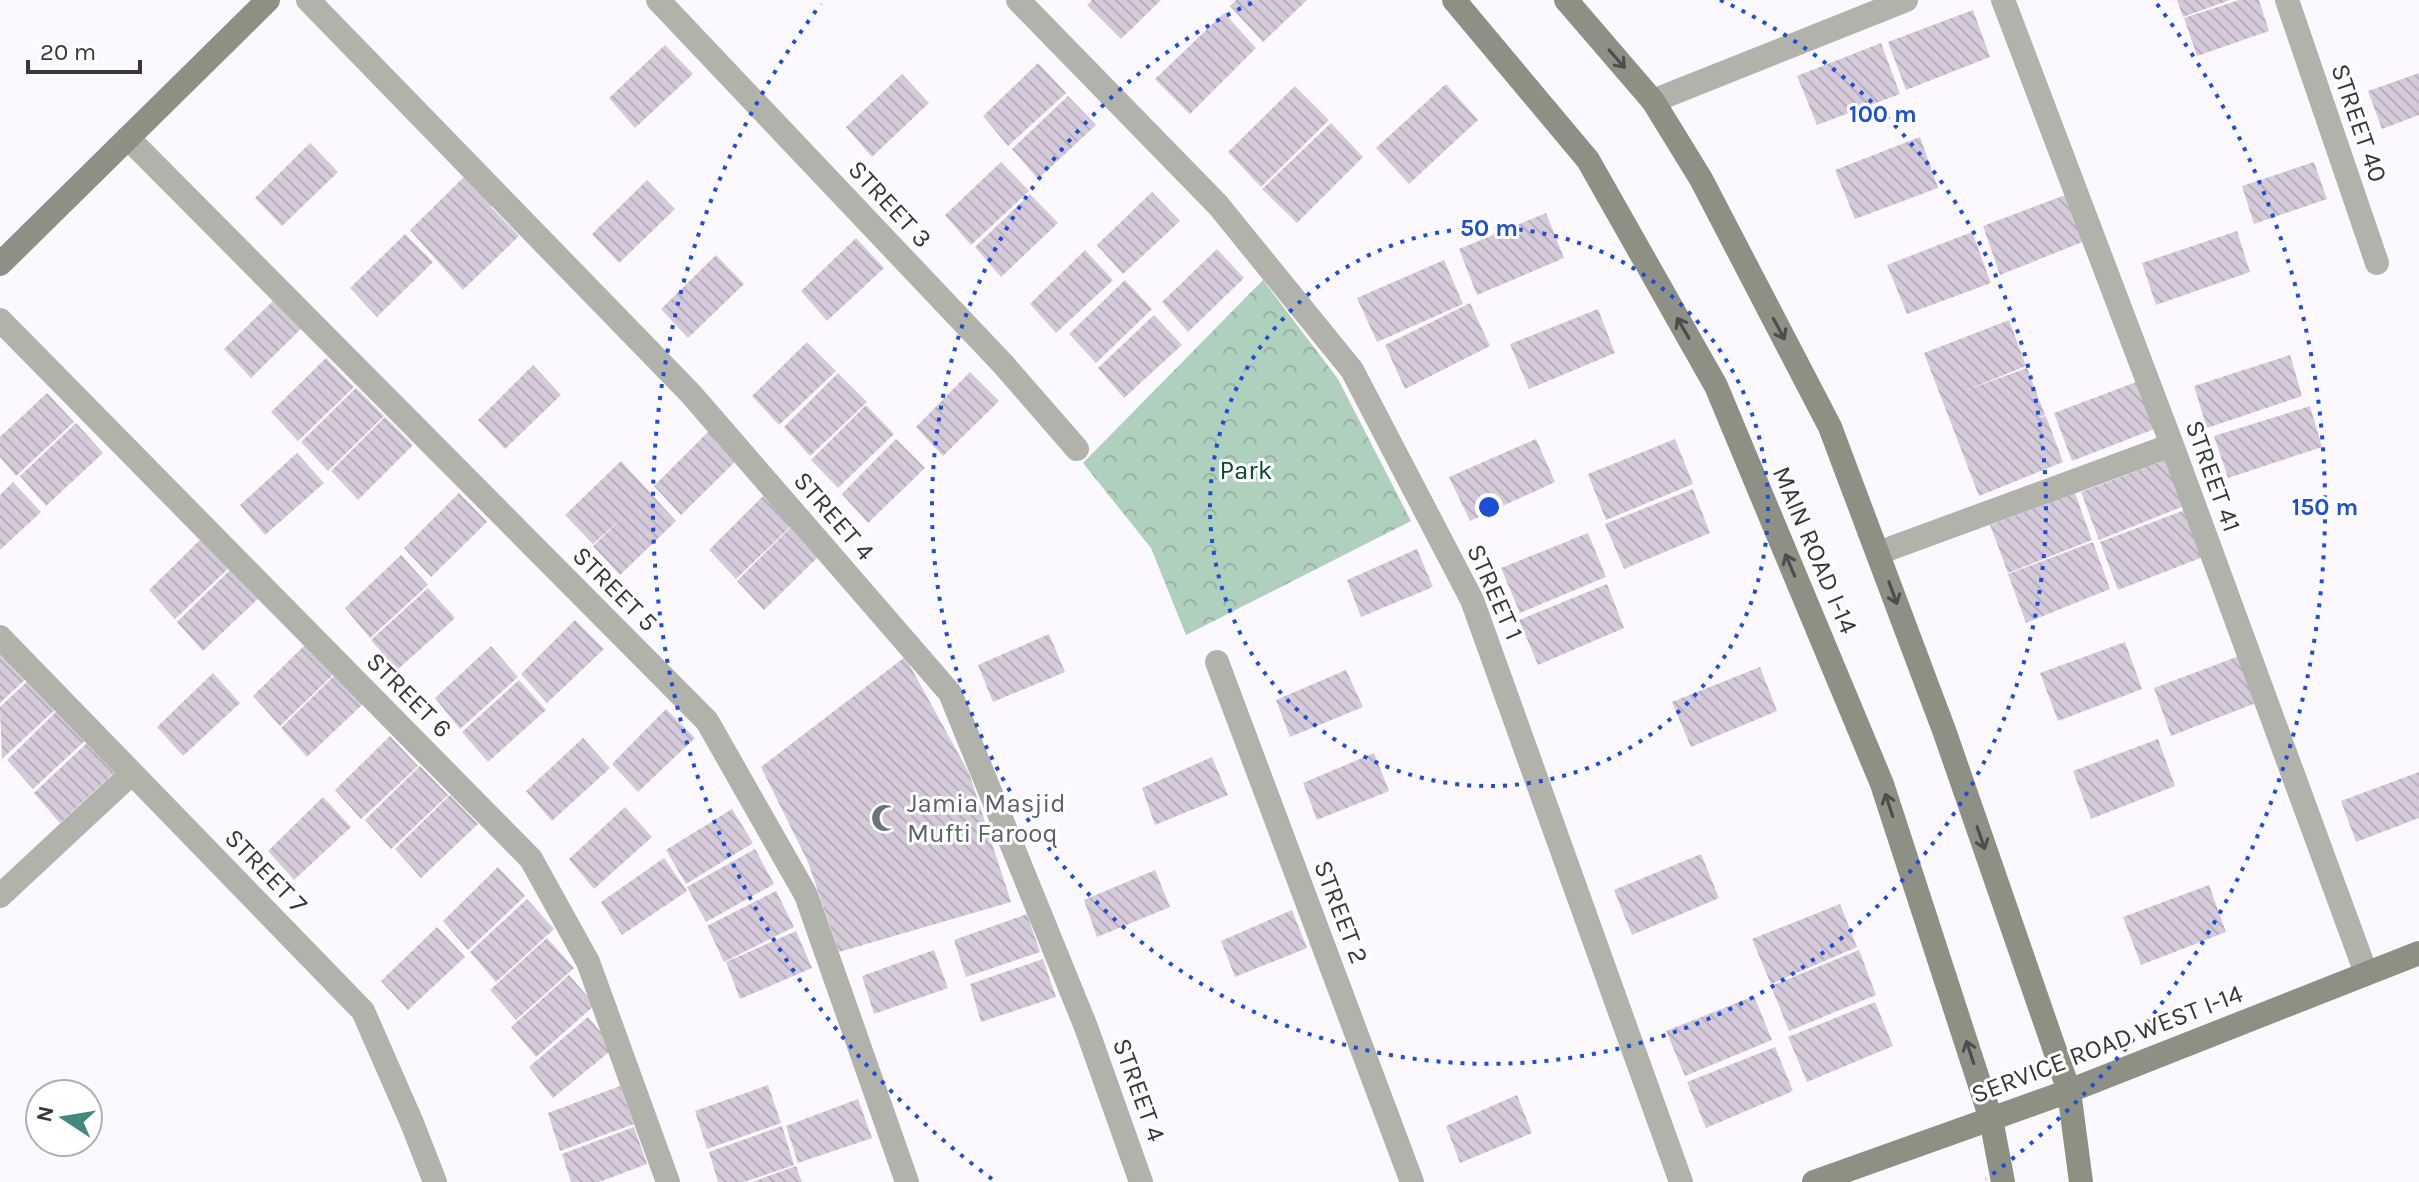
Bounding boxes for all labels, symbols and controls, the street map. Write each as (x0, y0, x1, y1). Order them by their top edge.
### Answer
scale bar (28, 24, 140, 74)
text: 20 m (40, 38, 96, 66)
one-way arrow (1608, 48, 1626, 69)
street label: STREET 40 (2324, 60, 2394, 186)
text: 100 m (1849, 100, 1917, 128)
street label: STREET 3 (842, 154, 938, 254)
text: 50 m (1460, 214, 1518, 242)
one-way arrow (1772, 316, 1788, 340)
one-way arrow (1675, 317, 1690, 341)
street label: STREET 41 (2179, 416, 2247, 536)
park label: Park (1220, 455, 1272, 486)
street label: MAIN ROAD I-14 (1766, 462, 1864, 638)
street label: STREET 4 (787, 465, 881, 567)
centre of rings (1475, 493, 1503, 521)
text: 150 m (2292, 493, 2358, 521)
street label: STREET 1 (1460, 539, 1530, 645)
street label: STREET 5 (566, 540, 664, 638)
one-way arrow (1782, 553, 1797, 578)
one-way arrow (1887, 580, 1901, 605)
street label: STREET 6 (360, 646, 458, 744)
place label: Jamia Masjid Mufti Farooq (907, 788, 1066, 849)
one-way arrow (1881, 793, 1896, 819)
mosque icon: Jamia Masjid Mufti Farooq (870, 803, 900, 833)
street label: STREET 7 (218, 822, 314, 920)
one-way arrow (1975, 825, 1990, 850)
street label: STREET 2 (1307, 856, 1375, 968)
street label: SERVICE ROAD WEST I-14 (1967, 978, 2247, 1110)
street label: STREET 4 (1106, 1034, 1172, 1146)
one-way arrow (1961, 1040, 1976, 1065)
north arrow (24, 1078, 104, 1158)
text: N (31, 1104, 60, 1124)

